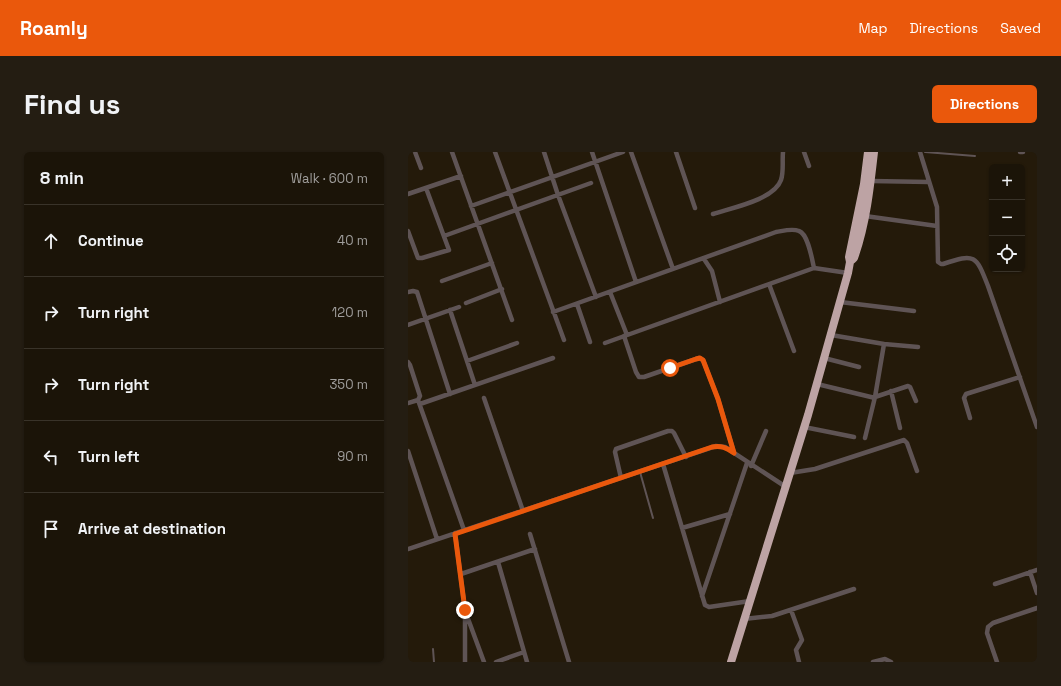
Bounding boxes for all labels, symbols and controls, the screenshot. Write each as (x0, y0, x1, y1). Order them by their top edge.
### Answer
text: Roamly (20, 16, 88, 41)
text: Map (858, 19, 888, 37)
text: Directions (910, 19, 978, 37)
text: Saved (1000, 19, 1041, 37)
button: Directions (932, 85, 1037, 123)
text: Find us (24, 86, 121, 122)
map controls (989, 164, 1025, 272)
button: + (989, 164, 1025, 200)
text: 8 min (40, 167, 84, 189)
text: Walk · 600 m (291, 170, 368, 187)
button: − (989, 200, 1025, 236)
icon: ahead (40, 230, 62, 252)
text: Continue (78, 231, 144, 250)
text: 40 m (337, 232, 368, 249)
button: locate (989, 236, 1025, 272)
icon: right (40, 302, 62, 324)
text: Turn right (78, 303, 149, 322)
text: 120 m (332, 304, 368, 321)
route start (661, 359, 679, 377)
icon: right (40, 374, 62, 396)
text: Turn right (78, 375, 149, 394)
text: 350 m (330, 376, 368, 393)
icon: left (40, 446, 62, 468)
text: Turn left (78, 447, 140, 466)
text: 90 m (337, 448, 368, 465)
icon: arrive (40, 518, 62, 540)
text: Arrive at destination (78, 519, 226, 538)
route end (456, 601, 474, 619)

